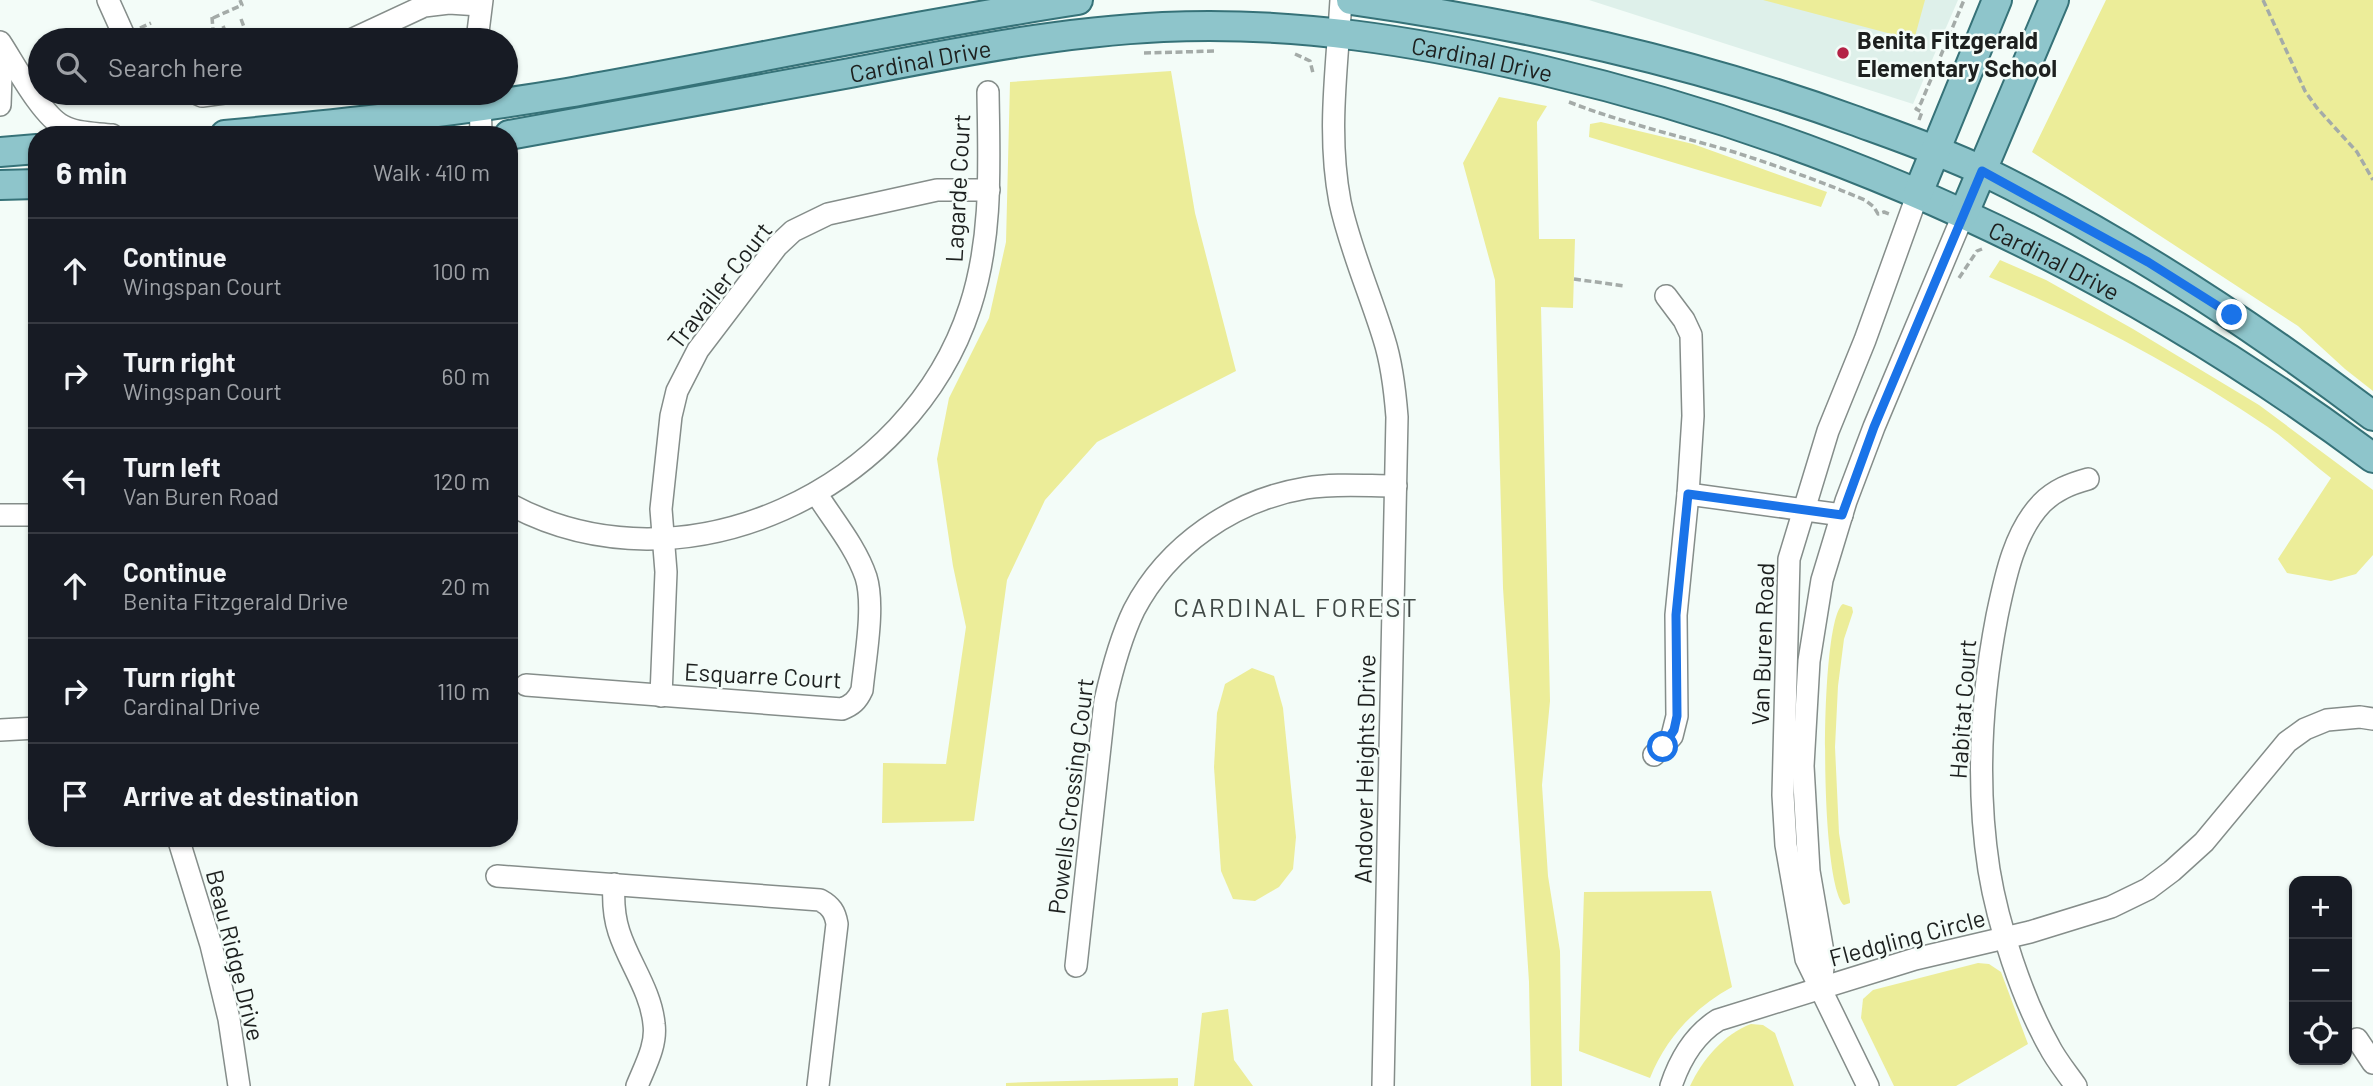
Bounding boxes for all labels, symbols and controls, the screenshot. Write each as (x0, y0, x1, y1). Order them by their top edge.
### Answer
place label: Benita Fitzgerald Elementary School (1857, 25, 2057, 82)
search box (28, 28, 518, 105)
street label: Cardinal Drive (1409, 30, 1556, 87)
street label: Cardinal Drive (847, 33, 993, 87)
marker: Benita Fitzgerald Elementary School (1835, 45, 1851, 61)
icon: search (52, 48, 90, 86)
text: Search here (108, 51, 243, 82)
street label: Lagarde Court (939, 113, 975, 263)
text: 6 min (56, 154, 127, 190)
text: Walk · 410 m (373, 158, 490, 186)
street label: Cardinal Drive (1984, 214, 2125, 306)
street label: Travailer Court (661, 216, 777, 354)
text: Continue (123, 241, 227, 272)
icon: ahead (56, 252, 94, 290)
text: 100 m (432, 257, 490, 285)
text: Wingspan Court (123, 272, 282, 300)
route end (2216, 299, 2247, 330)
text: Turn right (123, 346, 236, 377)
icon: right (56, 357, 94, 395)
text: 60 m (442, 362, 490, 390)
text: Wingspan Court (123, 377, 282, 405)
text: Turn left (123, 451, 221, 482)
icon: left (56, 462, 94, 500)
text: 120 m (433, 467, 490, 495)
text: Van Buren Road (123, 482, 279, 510)
text: Continue (123, 556, 227, 587)
street label: Van Buren Road (1745, 562, 1779, 726)
icon: ahead (56, 567, 94, 605)
text: 20 m (441, 572, 490, 600)
text: Benita Fitzgerald Drive (123, 587, 349, 615)
district label: CARDINAL FOREST (1173, 591, 1419, 622)
street label: Habitat Court (1943, 638, 1981, 780)
street label: Andover Heights Drive (1348, 654, 1380, 884)
street label: Esquarre Court (684, 656, 842, 694)
text: Turn right (123, 661, 236, 692)
icon: right (56, 672, 94, 710)
street label: Powells Crossing Court (1041, 676, 1099, 916)
text: 110 m (437, 677, 490, 705)
text: Cardinal Drive (123, 692, 261, 720)
route start (1647, 731, 1678, 762)
icon: arrive (56, 777, 94, 815)
text: Arrive at destination (123, 780, 359, 811)
street label: Beau Ridge Drive (201, 866, 271, 1044)
map controls (2289, 876, 2352, 1065)
button: + (2289, 876, 2352, 939)
street label: Fledgling Circle (1826, 902, 1988, 972)
button: − (2289, 939, 2352, 1002)
button: locate (2289, 1002, 2352, 1065)

